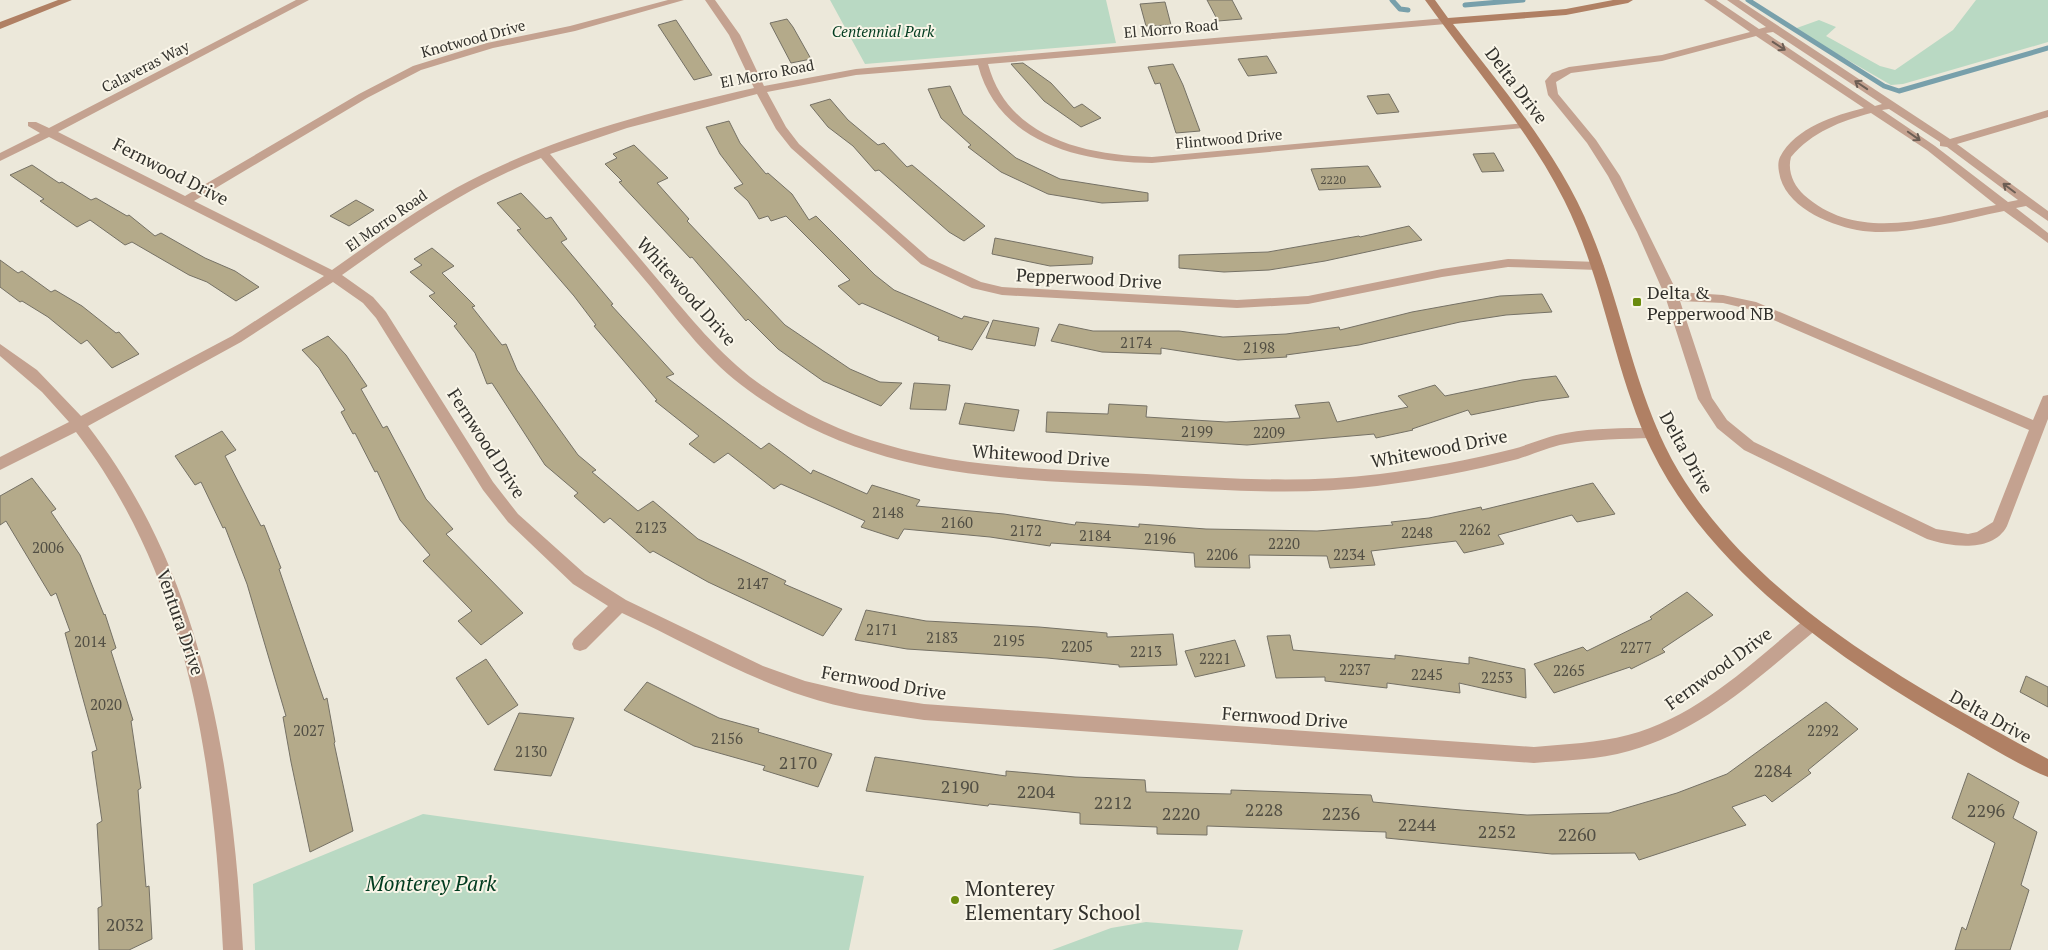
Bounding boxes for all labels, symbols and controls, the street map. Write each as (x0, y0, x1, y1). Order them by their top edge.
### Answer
street label: Knotwood Drive (419, 14, 527, 62)
street label: El Morro Road (1123, 14, 1219, 42)
park label: Centennial Park (832, 21, 935, 41)
street label: Calaveras Way (98, 35, 193, 97)
one-way arrow (1772, 41, 1786, 51)
street label: Delta Drive (1480, 42, 1554, 128)
street label: El Morro Road (718, 54, 816, 92)
one-way arrow (1855, 80, 1869, 90)
street label: Flintwood Drive (1175, 123, 1283, 153)
one-way arrow (1907, 131, 1921, 141)
street label: Fernwood Drive (109, 132, 233, 210)
house number: 2220 (1320, 172, 1346, 187)
one-way arrow (2003, 182, 2016, 193)
street label: El Morro Road (341, 185, 431, 255)
street label: Whitewood Drive (632, 231, 742, 351)
street label: Pepperwood Drive (1016, 262, 1162, 294)
place label: Delta & Pepperwood NB (1647, 280, 1774, 325)
marker: Delta & Pepperwood NB (1631, 296, 1643, 308)
house number: 2174 (1120, 332, 1152, 352)
house number: 2198 (1243, 337, 1275, 357)
street label: Fernwood Drive (442, 383, 532, 503)
street label: Delta Drive (1655, 407, 1719, 497)
house number: 2199 (1181, 421, 1213, 441)
house number: 2209 (1253, 422, 1285, 442)
street label: Whitewood Drive (1369, 423, 1509, 473)
street label: Whitewood Drive (971, 438, 1111, 472)
house number: 2148 (872, 502, 904, 522)
house number: 2160 (941, 512, 973, 532)
house number: 2123 (635, 517, 667, 537)
house number: 2262 (1459, 519, 1491, 539)
house number: 2172 (1010, 520, 1042, 540)
house number: 2248 (1401, 522, 1433, 542)
house number: 2184 (1079, 525, 1111, 545)
house number: 2196 (1144, 528, 1176, 548)
house number: 2220 (1268, 533, 1300, 553)
house number: 2006 (32, 537, 64, 557)
house number: 2206 (1206, 544, 1238, 564)
house number: 2234 (1333, 544, 1365, 564)
street label: Ventura Drive (152, 566, 210, 678)
house number: 2147 (737, 573, 769, 593)
house number: 2171 (866, 619, 898, 639)
street label: Fernwood Drive (1660, 621, 1776, 715)
house number: 2183 (926, 627, 958, 647)
house number: 2195 (993, 630, 1025, 650)
house number: 2014 (74, 631, 106, 651)
house number: 2205 (1061, 636, 1093, 656)
house number: 2277 (1620, 637, 1652, 657)
house number: 2213 (1130, 641, 1162, 661)
house number: 2221 (1199, 648, 1231, 668)
street label: Fernwood Drive (820, 659, 948, 705)
house number: 2237 (1339, 659, 1371, 679)
house number: 2265 (1553, 660, 1585, 680)
house number: 2245 (1411, 664, 1443, 684)
house number: 2253 (1481, 667, 1513, 687)
street label: Delta Drive (1946, 684, 2036, 748)
house number: 2020 (90, 694, 122, 714)
street label: Fernwood Drive (1221, 701, 1349, 733)
house number: 2027 (293, 720, 325, 740)
house number: 2292 (1807, 720, 1839, 740)
house number: 2156 (711, 728, 743, 748)
house number: 2130 (515, 741, 547, 761)
house number: 2170 (779, 750, 817, 774)
house number: 2284 (1754, 758, 1793, 782)
house number: 2190 (941, 774, 979, 798)
house number: 2204 (1017, 779, 1056, 803)
house number: 2212 (1094, 790, 1132, 814)
house number: 2228 (1245, 797, 1283, 821)
house number: 2296 (1967, 798, 2006, 822)
house number: 2220 (1162, 801, 1200, 825)
house number: 2236 (1322, 801, 1361, 825)
house number: 2244 (1398, 812, 1437, 836)
house number: 2252 (1478, 819, 1516, 843)
house number: 2260 (1558, 822, 1596, 846)
park label: Monterey Park (365, 869, 497, 897)
place label: Monterey Elementary School (965, 874, 1141, 926)
marker: Monterey Elementary School (949, 894, 961, 906)
house number: 2032 (106, 912, 144, 936)

